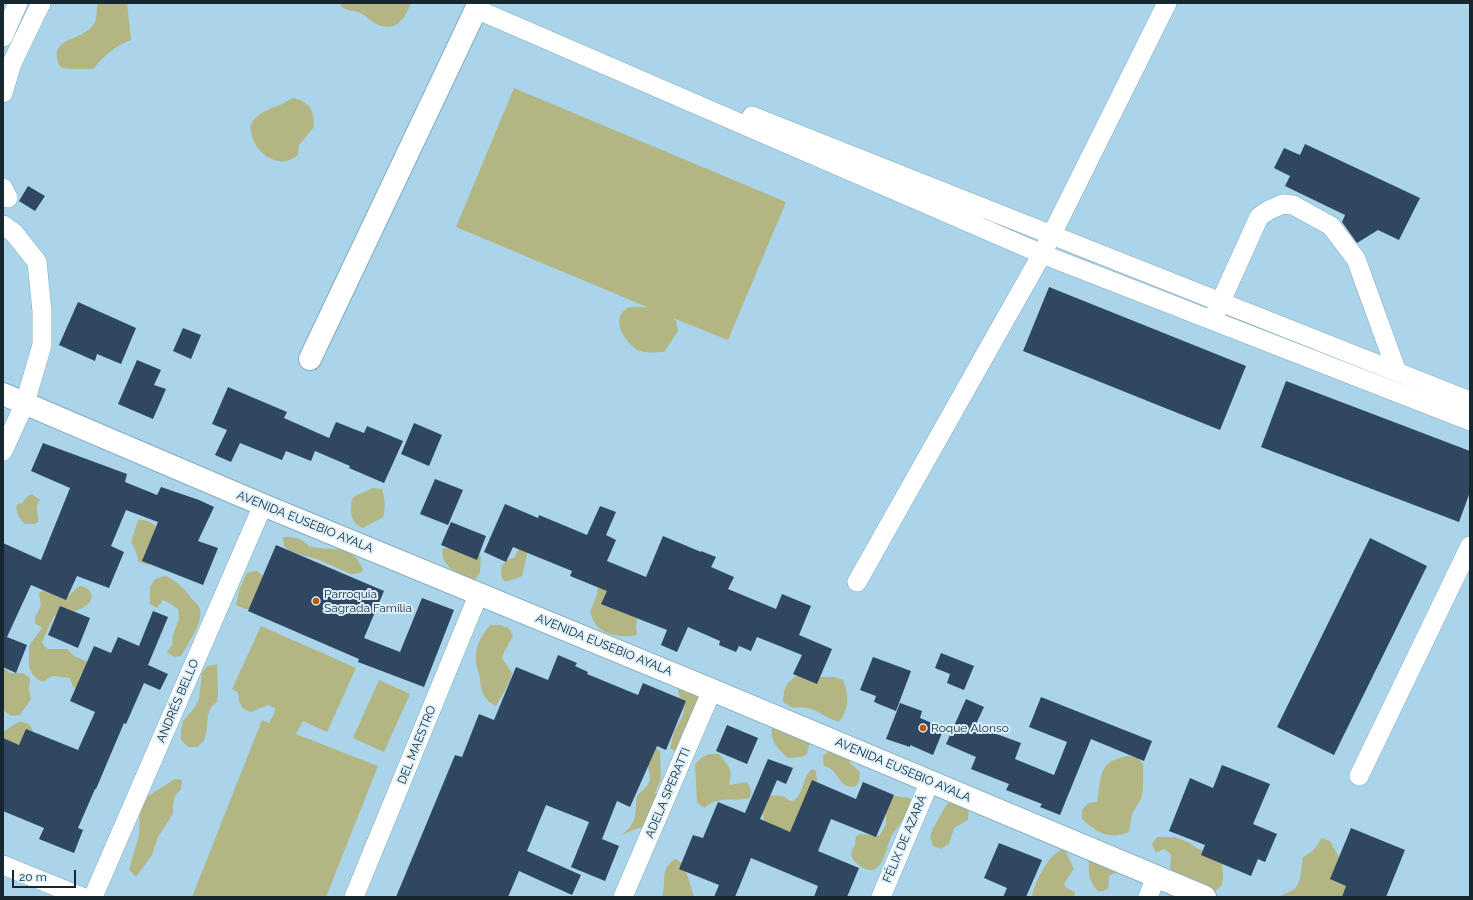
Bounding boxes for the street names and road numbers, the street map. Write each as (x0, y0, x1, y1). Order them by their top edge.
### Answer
street label: AVENIDA EUSEBIO AYALA (235, 488, 375, 556)
street label: AVENIDA EUSEBIO AYALA (534, 611, 674, 679)
street label: ANDRÉS BELLO (154, 657, 202, 745)
street label: DEL MAESTRO (395, 704, 439, 786)
street label: AVENIDA EUSEBIO AYALA (833, 735, 973, 805)
street label: ADELA SPERATTI (642, 746, 694, 840)
street label: FÉLIX DE AZARÁ (880, 793, 930, 885)

